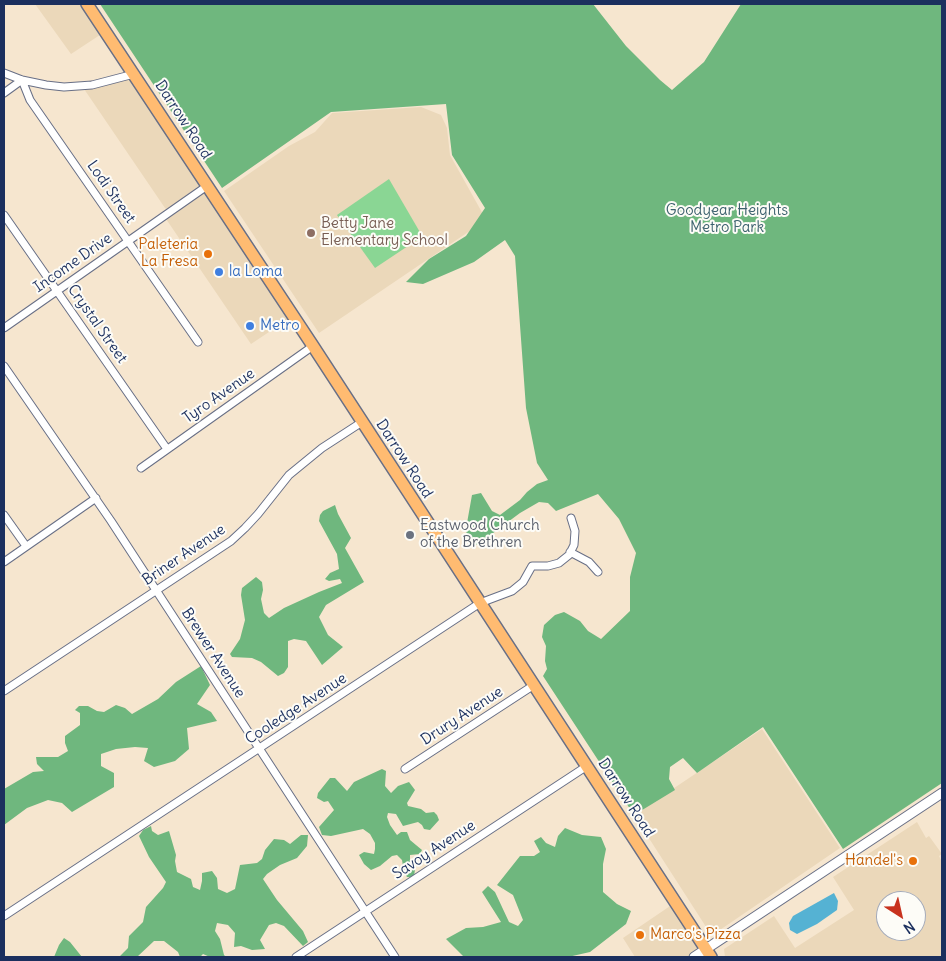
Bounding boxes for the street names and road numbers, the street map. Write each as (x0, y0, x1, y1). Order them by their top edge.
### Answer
street label: Darrow Road (151, 77, 215, 163)
street label: Lodi Street (83, 157, 139, 227)
street label: Income Drive (30, 229, 116, 297)
street label: Crystal Street (63, 281, 131, 367)
street label: Tyro Avenue (180, 365, 258, 427)
street label: Darrow Road (372, 416, 436, 502)
street label: Briner Avenue (139, 521, 229, 589)
street label: Brewer Avenue (177, 605, 249, 701)
street label: Cooledge Avenue (242, 670, 350, 748)
street label: Drury Avenue (418, 683, 506, 749)
street label: Darrow Road (594, 755, 658, 841)
street label: Savoy Avenue (389, 817, 479, 883)

